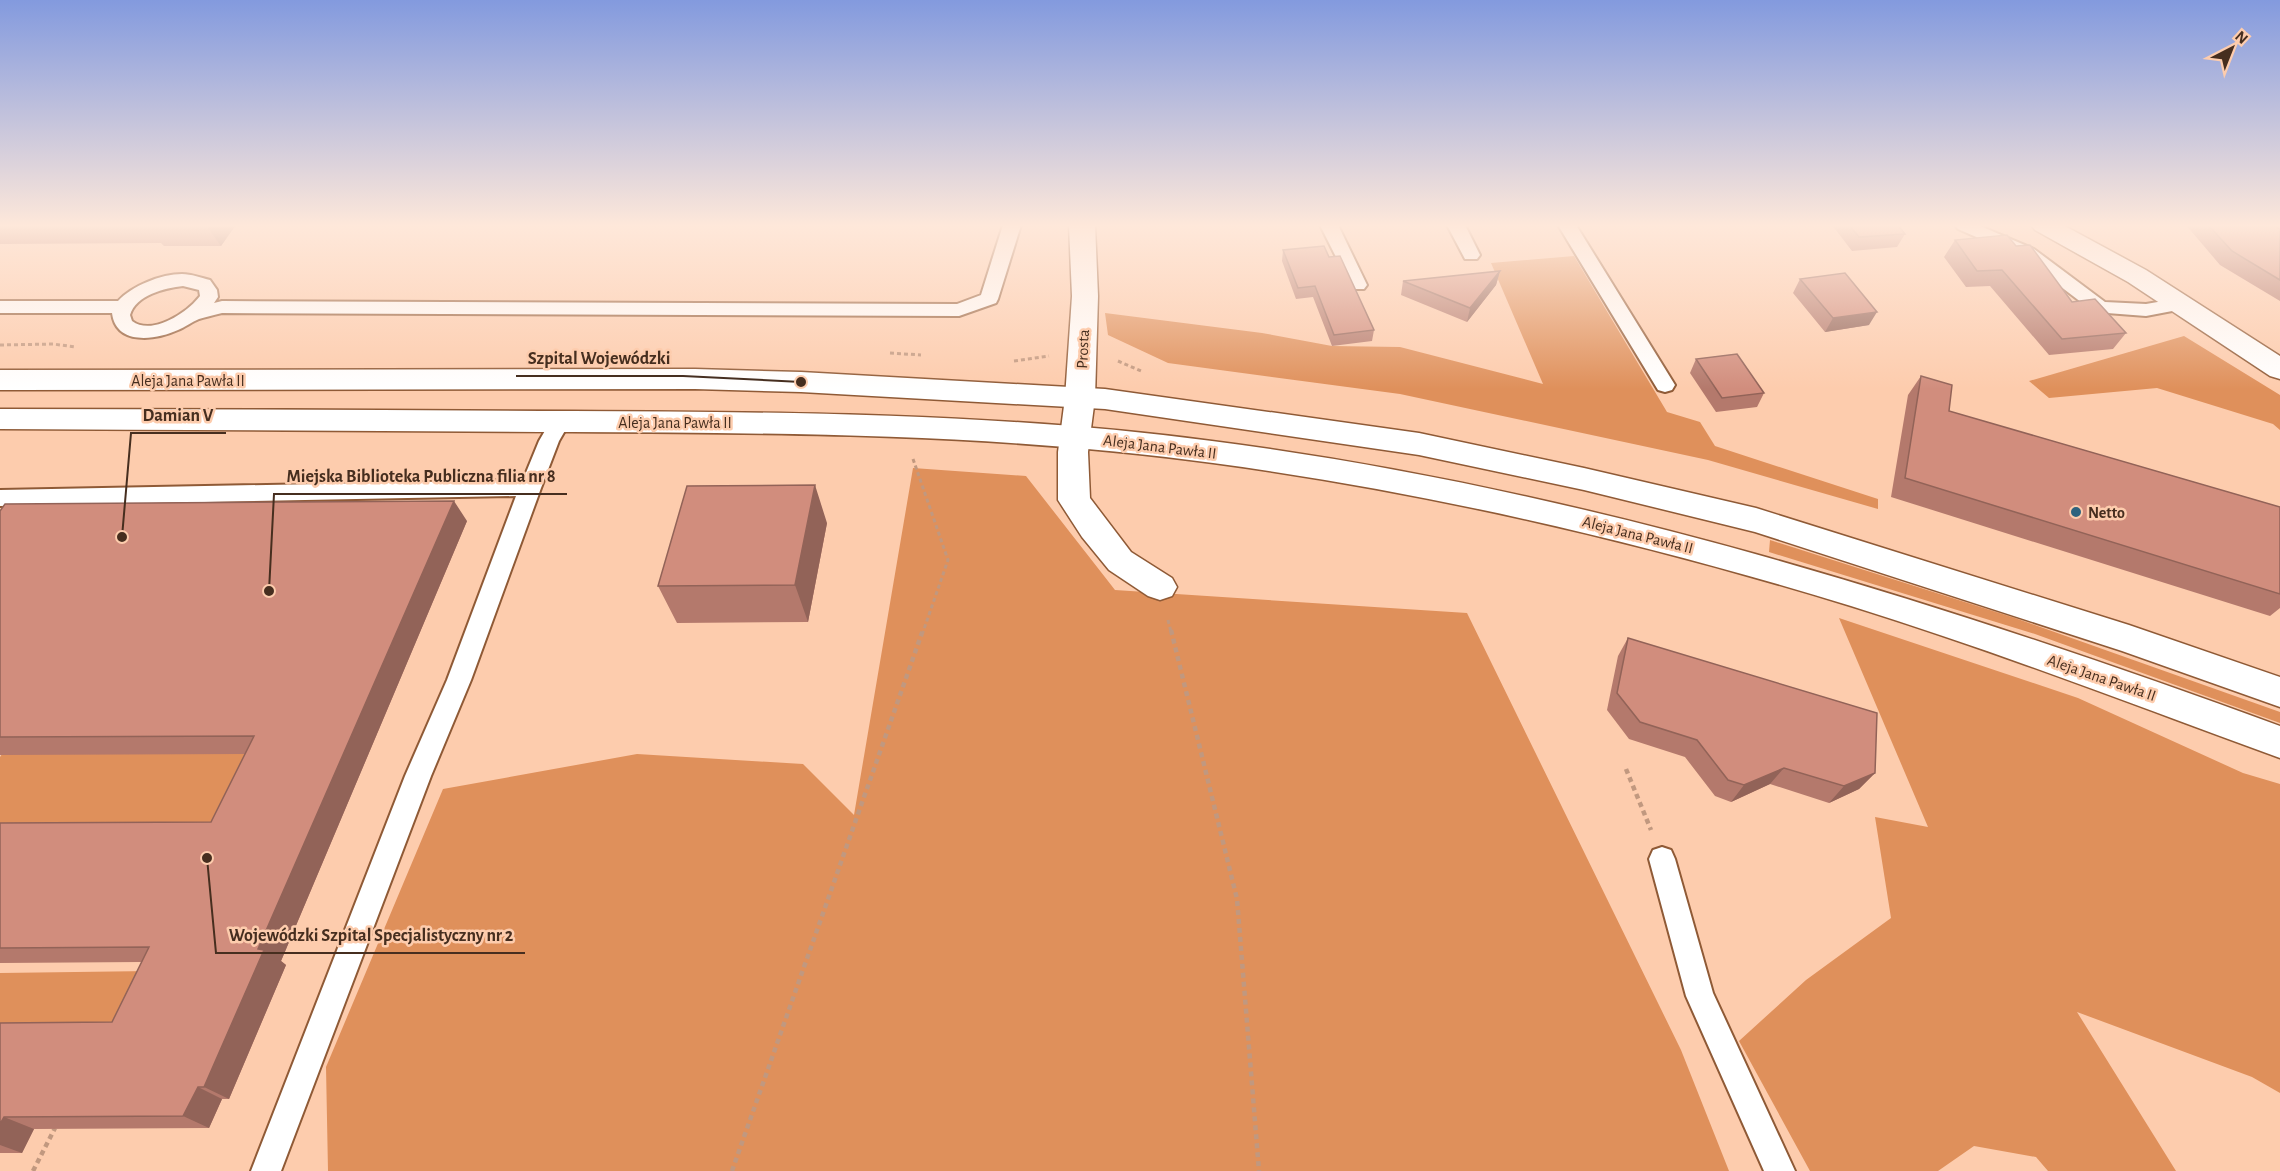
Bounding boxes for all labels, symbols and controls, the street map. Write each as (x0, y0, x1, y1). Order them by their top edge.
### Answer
north arrow (2202, 18, 2262, 78)
text: N (2232, 28, 2251, 47)
street label: Prosta (1074, 329, 1092, 369)
callout: Szpital Wojewódzki (516, 340, 683, 376)
text: Szpital Wojewódzki (528, 350, 670, 368)
street label: Aleja Jana Pawła II (131, 373, 245, 390)
callout: Damian V (131, 397, 226, 433)
text: Damian V (143, 407, 214, 425)
street label: Aleja Jana Pawła II (618, 415, 732, 432)
street label: Aleja Jana Pawła II (1102, 432, 1217, 463)
callout: Miejska Biblioteka Publiczna filia nr 8 (274, 458, 567, 494)
text: Miejska Biblioteka Publiczna filia nr 8 (286, 468, 556, 486)
marker: Netto (2069, 505, 2083, 519)
place label: Netto (2088, 505, 2125, 521)
street label: Aleja Jana Pawła II (1580, 513, 1695, 557)
street label: Aleja Jana Pawła II (2045, 652, 2158, 705)
callout: Wojewódzki Szpital Specjalistyczny nr 2 (216, 917, 525, 953)
text: Wojewódzki Szpital Specjalistyczny nr 2 (229, 927, 514, 945)

